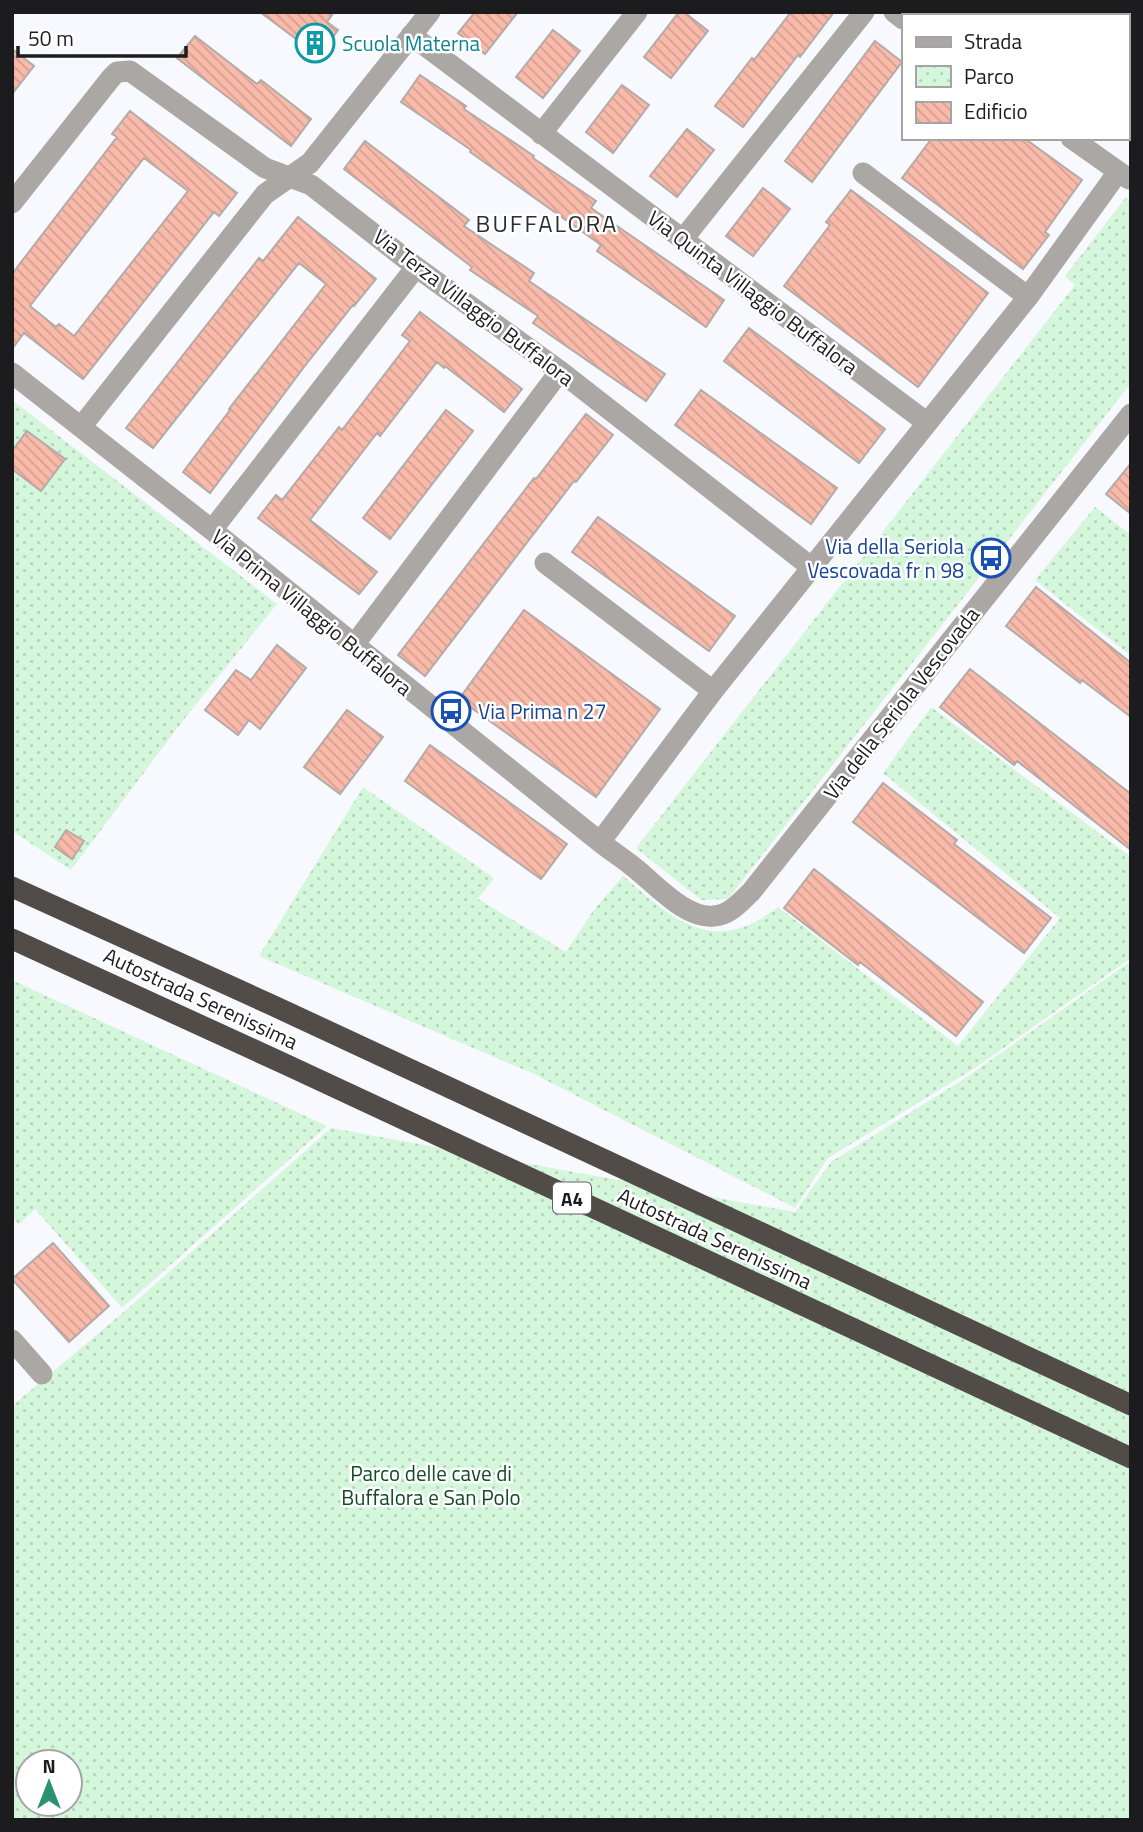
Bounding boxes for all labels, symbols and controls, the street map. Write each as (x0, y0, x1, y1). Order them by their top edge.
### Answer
scale bar (18, 14, 186, 58)
legend (902, 14, 1129, 140)
text: 50 m (28, 22, 74, 54)
building icon: Scuola Materna (294, 22, 336, 64)
text: Strada (964, 25, 1022, 57)
place label: Scuola Materna (342, 27, 480, 59)
text: Parco (964, 60, 1014, 92)
text: Edificio (964, 95, 1028, 127)
street label: Via Quinta Villaggio Buffalora (641, 202, 865, 382)
district label: BUFFALORA (476, 205, 618, 241)
street label: Via Terza Villaggio Buffalora (367, 221, 582, 394)
street label: Via Prima Villaggio Buffalora (205, 521, 420, 703)
place label: Via della Seriola Vescovada fr n 98 (807, 530, 964, 586)
bus stop icon: Via della Seriola Vescovada fr n 98 (970, 537, 1012, 579)
street label: Via della Seriola Vescovada (815, 599, 987, 806)
bus stop icon: Via Prima n 27 (430, 690, 472, 732)
place label: Via Prima n 27 (478, 695, 606, 727)
street label: Autostrada Serenissima (99, 939, 304, 1057)
street label: Autostrada Serenissima (613, 1179, 818, 1297)
road number: A4 (553, 1182, 591, 1214)
park label: Parco delle cave di Buffalora e San Polo (341, 1457, 521, 1513)
north arrow (14, 1748, 84, 1818)
text: N (42, 1751, 56, 1780)

